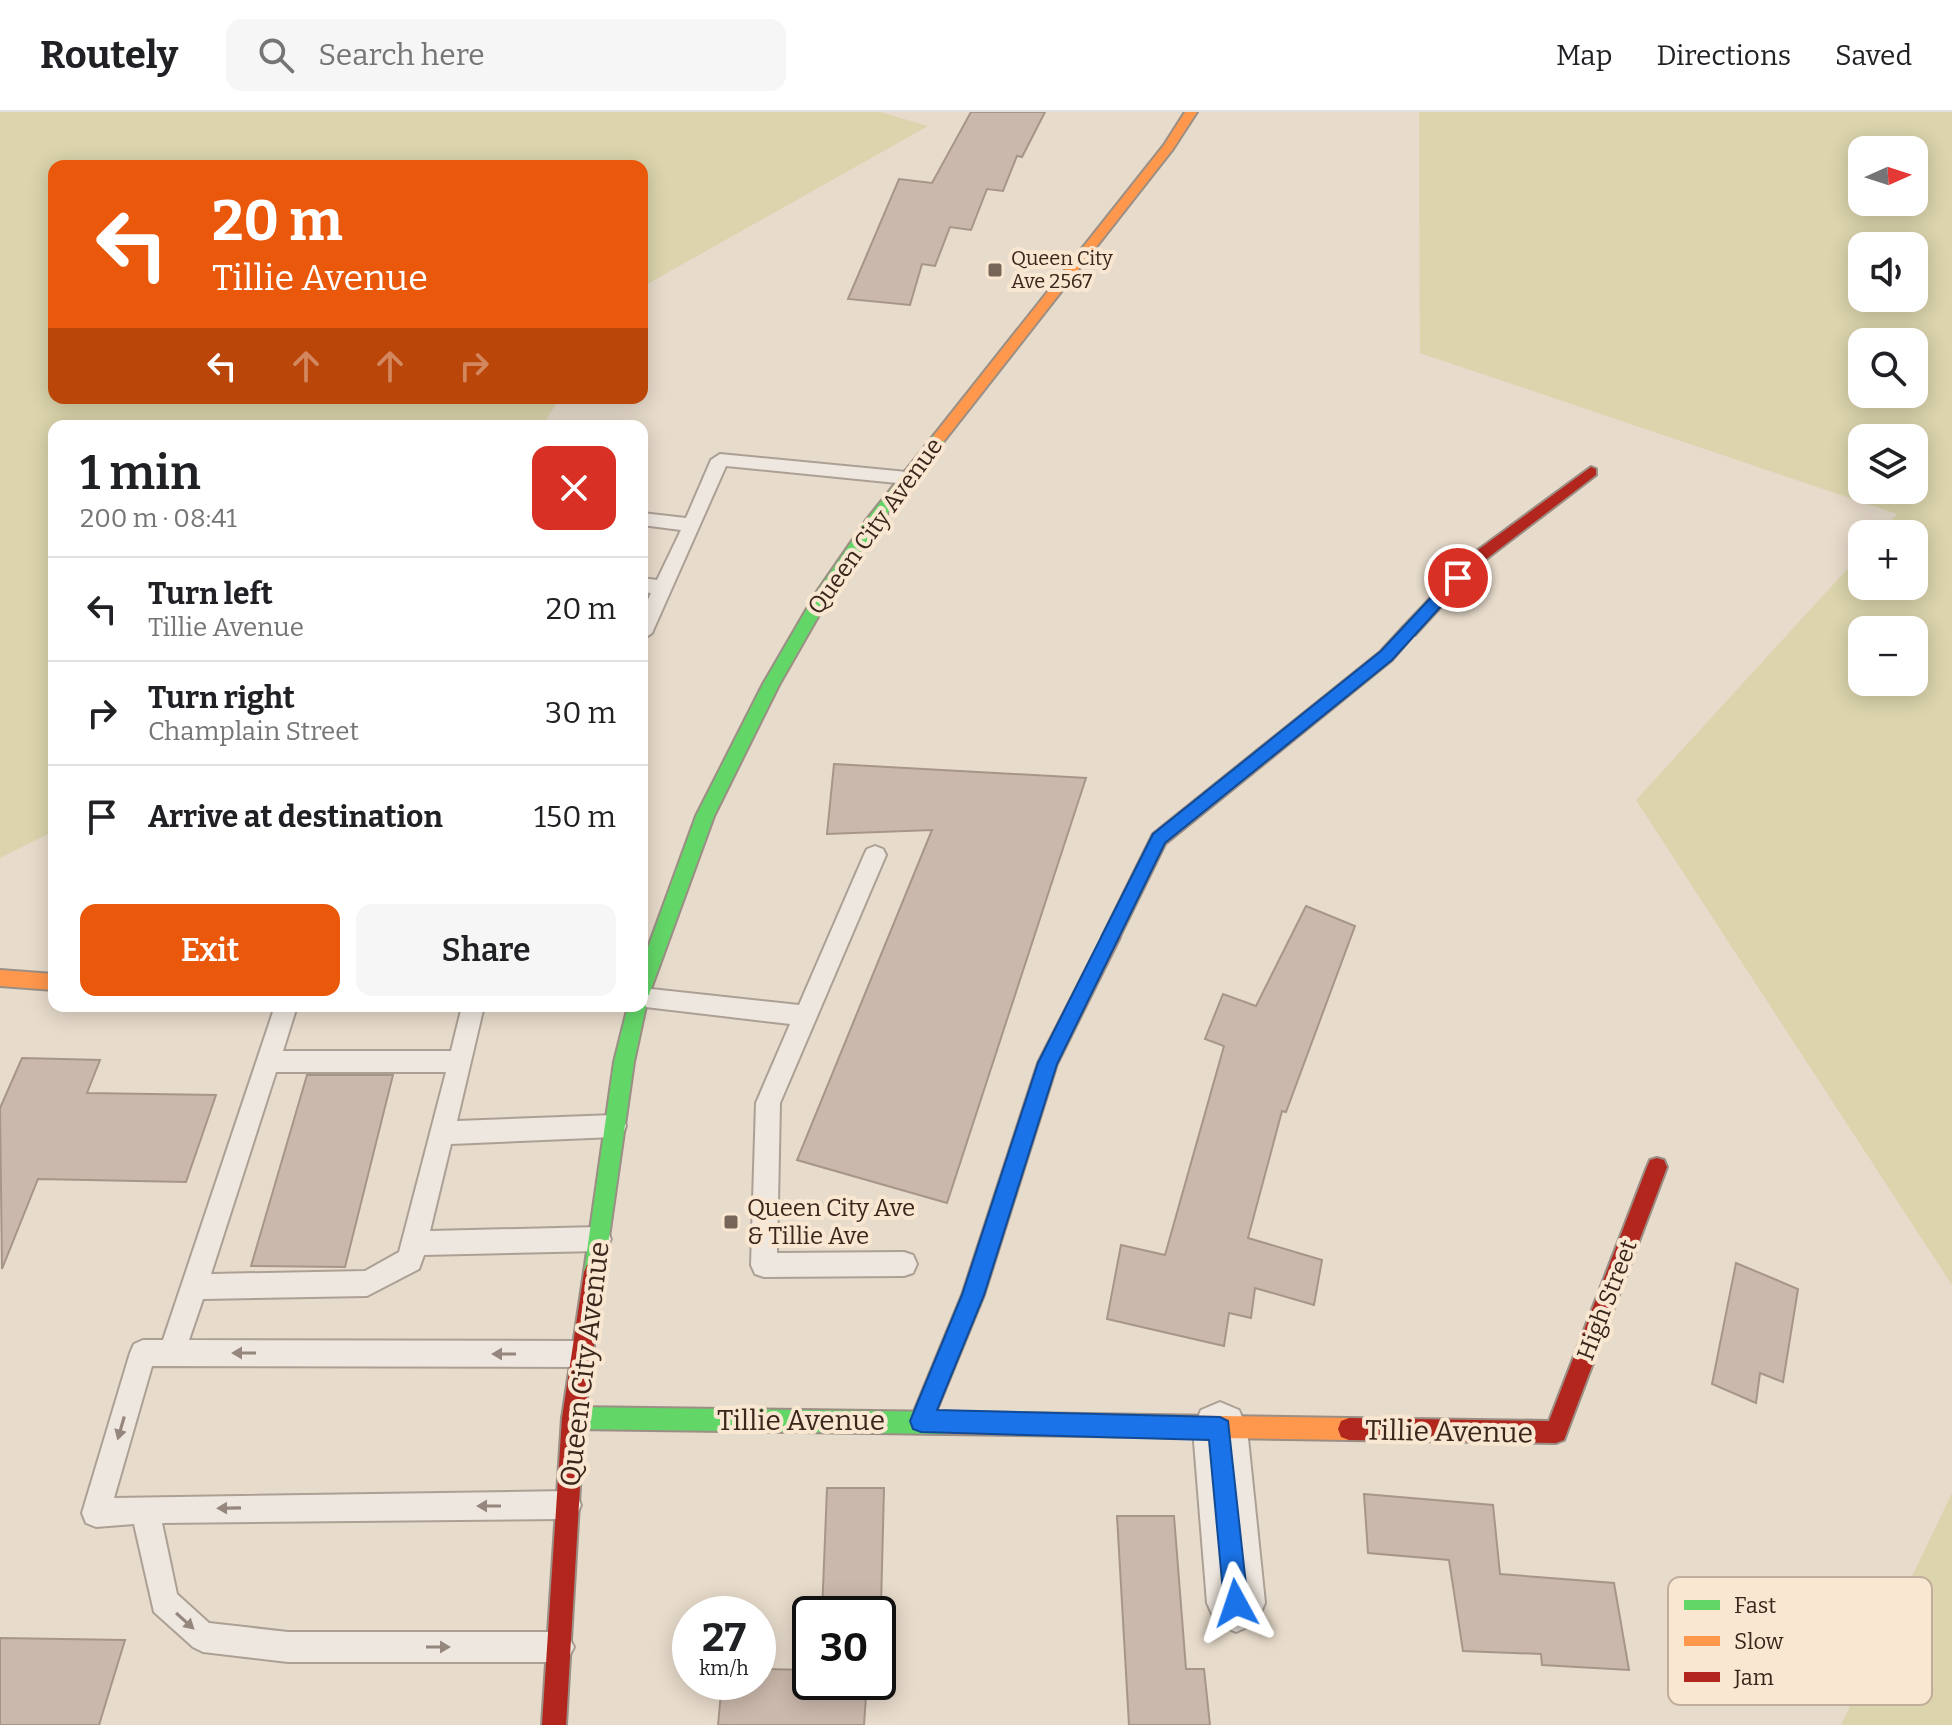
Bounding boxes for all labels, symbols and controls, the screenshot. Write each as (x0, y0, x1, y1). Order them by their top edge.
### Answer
search box (226, 19, 786, 91)
text: Routely (40, 32, 178, 78)
icon: search (254, 33, 298, 77)
text: Search here (318, 37, 485, 73)
text: Map (1556, 39, 1612, 72)
text: Directions (1656, 39, 1791, 72)
text: Saved (1835, 39, 1912, 72)
north arrow (1848, 136, 1928, 216)
map controls (1848, 136, 1928, 696)
text: 20 m (212, 188, 343, 255)
icon: left (80, 192, 184, 296)
button: sound (1848, 232, 1928, 312)
place label: Queen City Ave 2567 (1011, 246, 1113, 293)
text: Tillie Avenue (212, 256, 428, 300)
marker: Queen City Ave 2567 (986, 261, 1004, 279)
button: search (1848, 328, 1928, 408)
icon: left (200, 344, 244, 388)
icon: ahead (284, 344, 328, 388)
icon: ahead (368, 344, 412, 388)
icon: right (452, 344, 496, 388)
button: layers (1848, 424, 1928, 504)
street label: Queen City Avenue (802, 432, 948, 620)
text: 1 min (80, 444, 201, 502)
button: close (532, 446, 616, 530)
text: 200 m · 08:41 (80, 503, 237, 534)
button: + (1848, 520, 1928, 600)
pin (1424, 544, 1492, 612)
icon: arrive (1436, 556, 1480, 600)
text: Turn left (148, 576, 273, 612)
icon: left (80, 587, 124, 631)
text: 20 m (546, 591, 616, 627)
text: Tillie Avenue (148, 612, 304, 643)
button: − (1848, 616, 1928, 696)
text: Turn right (148, 680, 295, 716)
icon: right (80, 691, 124, 735)
text: 30 m (545, 695, 616, 731)
text: Champlain Street (148, 716, 359, 747)
icon: arrive (80, 795, 124, 839)
text: Arrive at destination (148, 799, 443, 835)
text: 150 m (534, 799, 616, 835)
button: Exit (80, 904, 340, 996)
button: Share (356, 904, 616, 996)
place label: Queen City Ave & Tillie Ave (747, 1194, 915, 1250)
marker: Queen City Ave & Tillie Ave (722, 1213, 740, 1231)
street label: High Street (1571, 1235, 1643, 1364)
street label: Queen City Avenue (553, 1240, 616, 1488)
one-way arrow (231, 1347, 256, 1359)
one-way arrow (491, 1348, 516, 1360)
street label: Tillie Avenue (717, 1404, 885, 1437)
street label: Tillie Avenue (1365, 1414, 1533, 1449)
one-way arrow (114, 1417, 127, 1441)
one-way arrow (476, 1500, 501, 1512)
one-way arrow (216, 1502, 241, 1514)
position arrow (1194, 1561, 1278, 1645)
legend (1668, 1577, 1932, 1705)
text: Fast (1734, 1592, 1776, 1619)
speed limit sign: 30 (792, 1596, 896, 1700)
one-way arrow (175, 1611, 194, 1629)
text: 27 (702, 1614, 746, 1662)
text: Slow (1734, 1628, 1784, 1655)
one-way arrow (426, 1641, 451, 1653)
text: km/h (699, 1656, 749, 1680)
text: Jam (1733, 1664, 1774, 1691)

